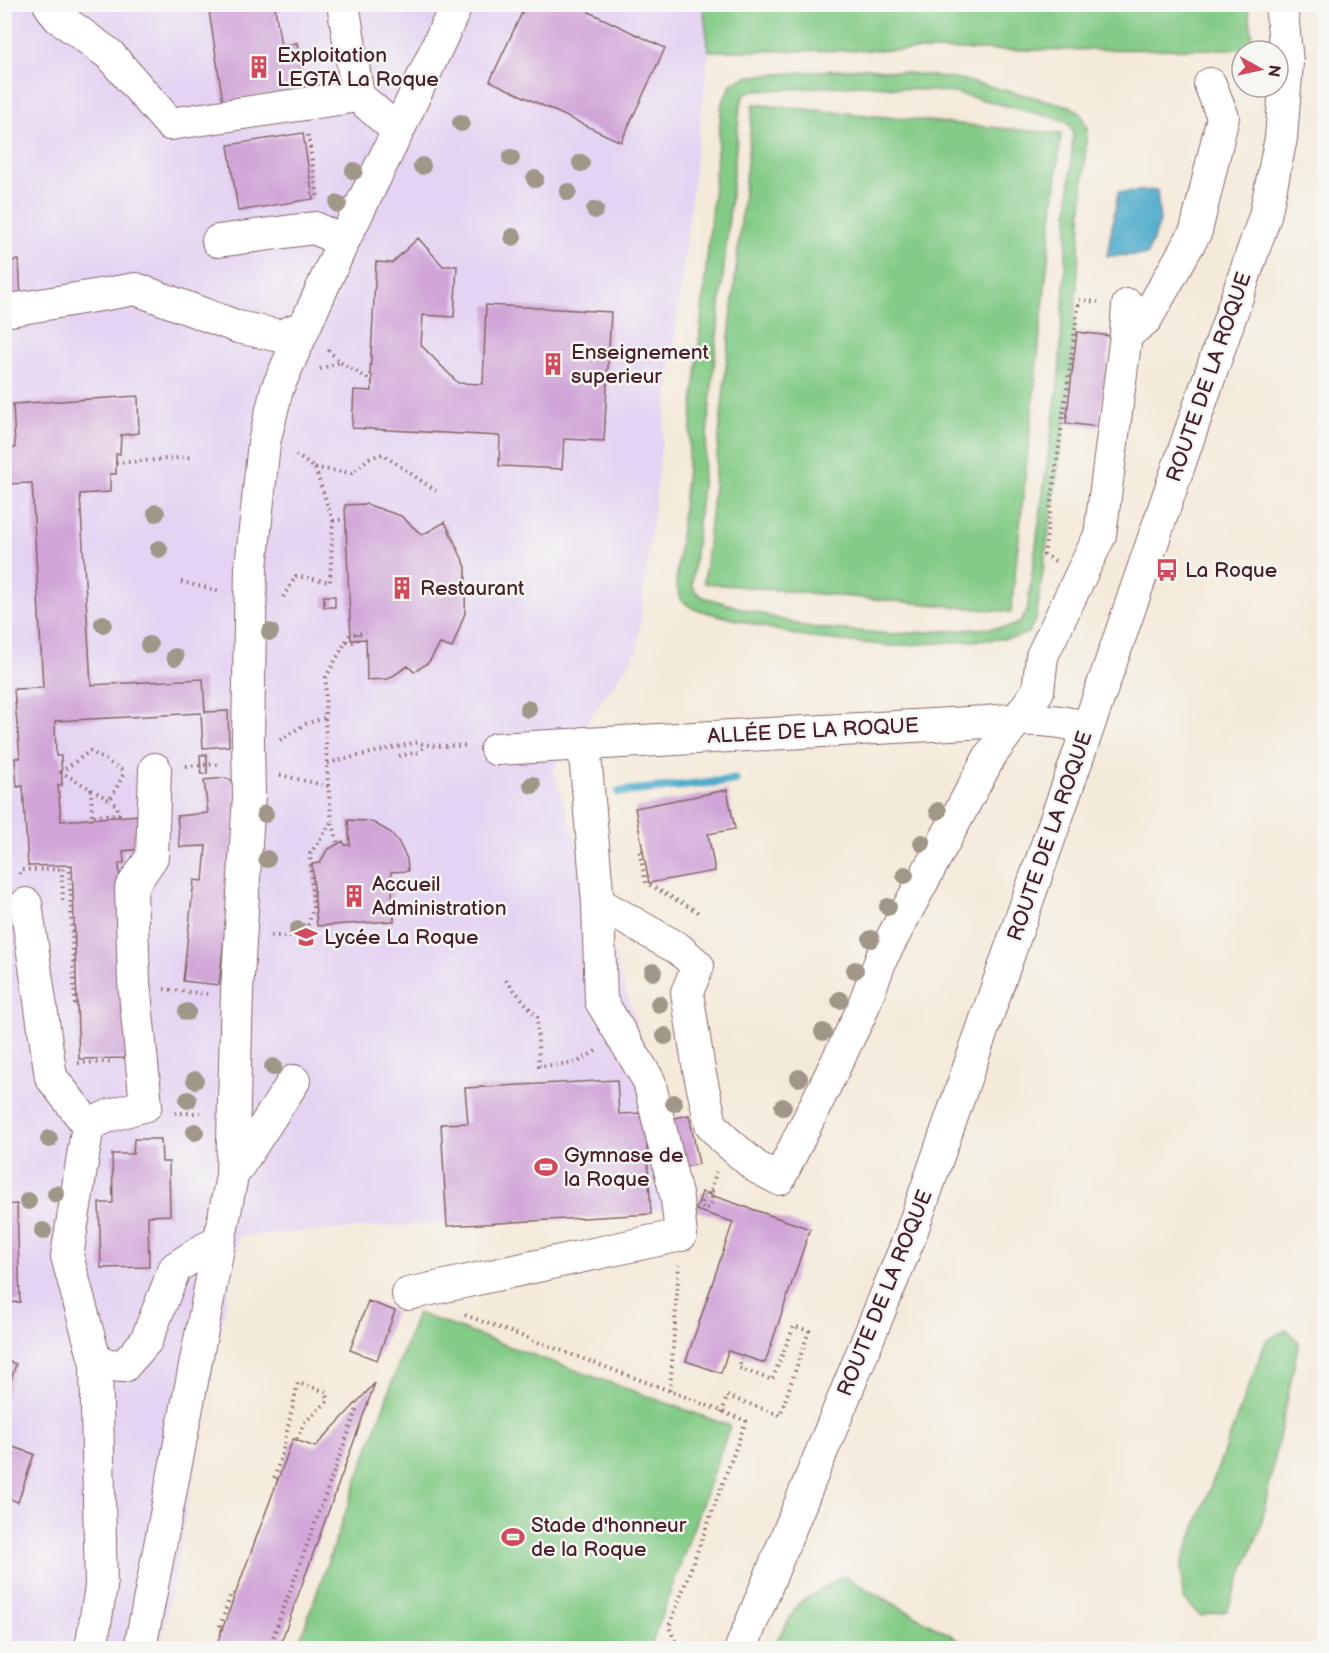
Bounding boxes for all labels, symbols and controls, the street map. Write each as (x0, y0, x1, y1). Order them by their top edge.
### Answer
north arrow (1230, 39, 1290, 99)
place label: Exploitation LEGTA La Roque (277, 43, 439, 92)
building icon: Exploitation LEGTA La Roque (246, 54, 272, 80)
text: N (1263, 64, 1284, 78)
street label: ROUTE DE LA ROQUE (1161, 269, 1257, 485)
place label: Enseignement superieur (571, 340, 710, 389)
building icon: Enseignement superieur (540, 351, 566, 377)
bus stop icon: La Roque (1154, 557, 1180, 583)
place label: La Roque (1185, 558, 1277, 583)
building icon: Restaurant (389, 575, 415, 601)
place label: Restaurant (420, 576, 525, 601)
street label: ALLÉE DE LA ROQUE (707, 713, 919, 749)
street label: ROUTE DE LA ROQUE (1002, 728, 1098, 944)
place label: Accueil Administration (372, 872, 507, 921)
building icon: Accueil Administration (341, 883, 367, 909)
school or university icon: Lycée La Roque (293, 924, 319, 950)
place label: Lycée La Roque (324, 925, 478, 950)
place label: Gymnase de la Roque (564, 1143, 683, 1192)
sports icon: Gymnase de la Roque (533, 1154, 559, 1180)
street label: ROUTE DE LA ROQUE (832, 1186, 938, 1400)
place label: Stade d'honneur de la Roque (531, 1513, 687, 1562)
sports icon: Stade d'honneur de la Roque (500, 1524, 526, 1550)

